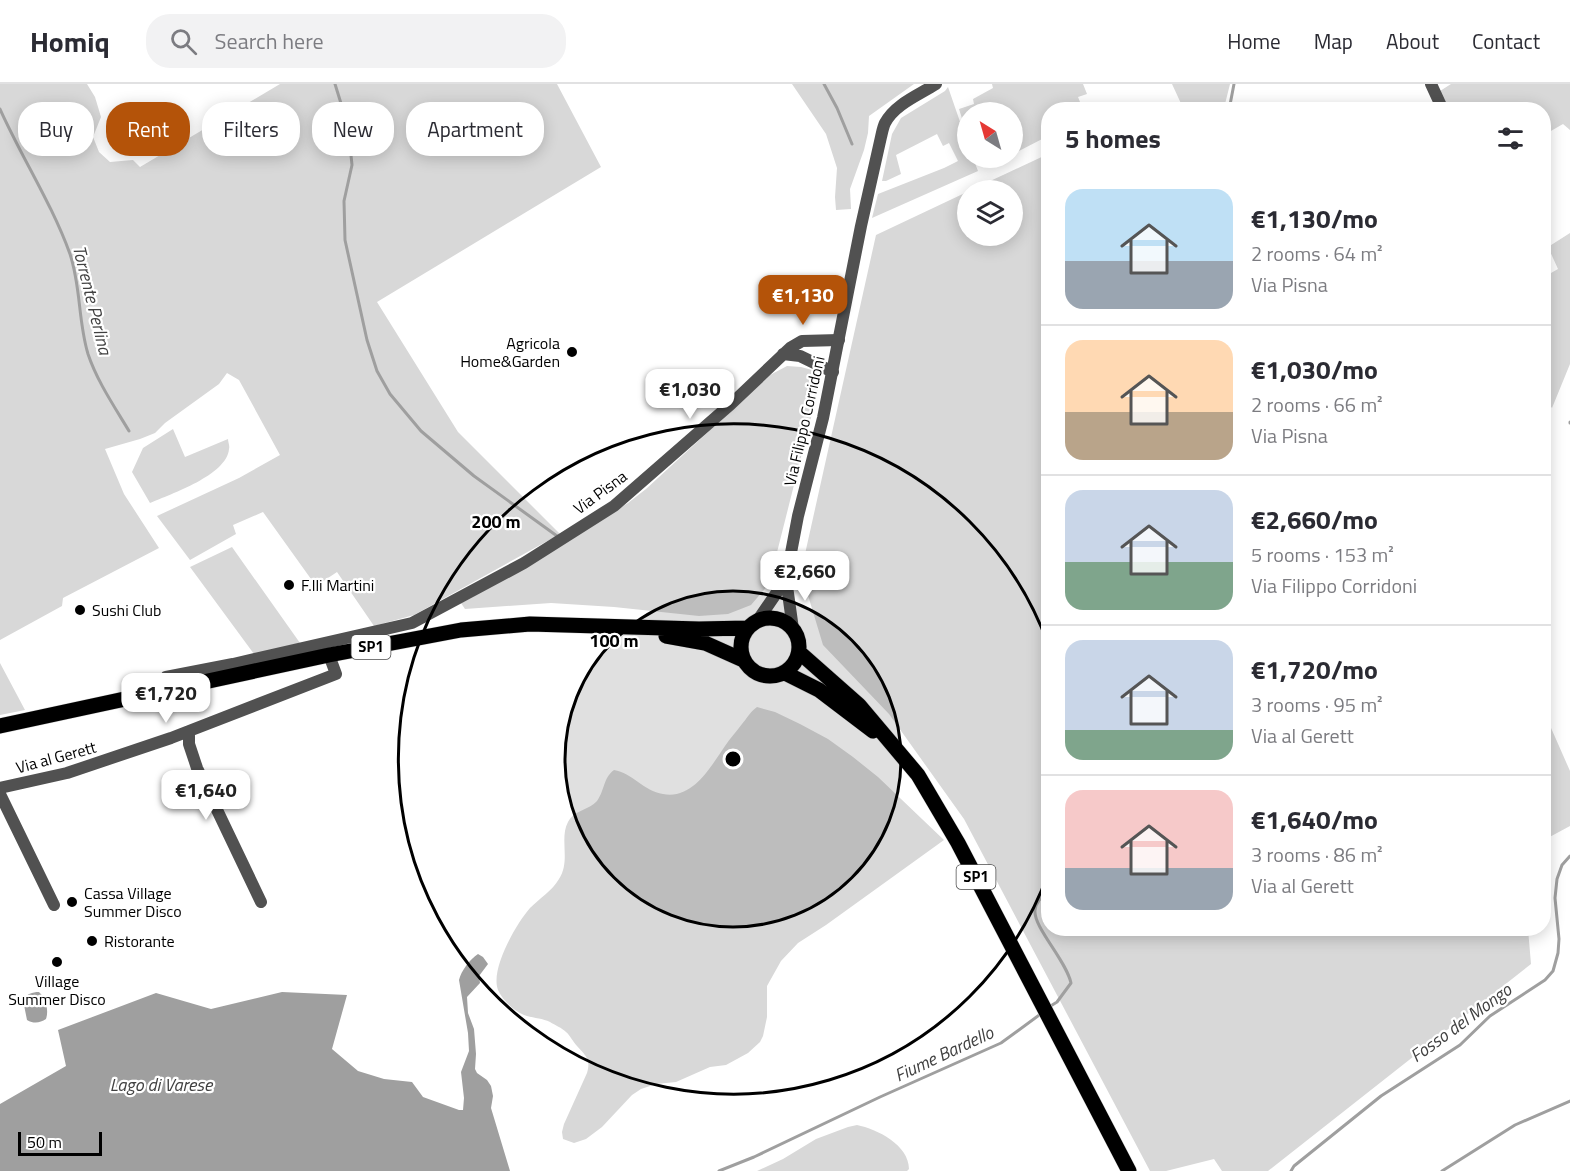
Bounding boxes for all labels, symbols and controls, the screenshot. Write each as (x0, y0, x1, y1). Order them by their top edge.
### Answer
search box (146, 14, 566, 68)
text: Homiq (30, 20, 110, 63)
text: Search here (215, 24, 324, 58)
icon: search (167, 25, 200, 58)
text: Home (1227, 25, 1281, 57)
text: Map (1314, 25, 1353, 57)
text: About (1386, 25, 1439, 57)
text: Contact (1472, 25, 1540, 57)
chip: Buy (18, 102, 94, 156)
chip: Rent (106, 102, 190, 156)
chip: Filters (202, 102, 300, 156)
chip: New (312, 102, 394, 156)
chip: Apartment (406, 102, 544, 156)
north arrow (957, 102, 1023, 168)
map controls (957, 102, 1023, 246)
text: 5 homes (1065, 119, 1161, 158)
icon: filters (1494, 122, 1527, 155)
button: layers (957, 180, 1023, 246)
text: €1,130/mo (1251, 199, 1378, 238)
icon: home (1113, 213, 1185, 285)
text: 2 rooms · 64 m² (1251, 238, 1383, 269)
water label: Torrente Perlina (66, 242, 119, 358)
text: Via Pisna (1251, 269, 1328, 300)
pin: €1,130 (754, 275, 852, 326)
text: €1,130 (772, 279, 834, 310)
place label: Agricola Home&Garden (460, 331, 560, 373)
marker: Agricola Home&Garden (565, 345, 579, 359)
text: €1,030/mo (1251, 350, 1378, 389)
street label: Via Filippo Corridoni (777, 354, 831, 488)
icon: home (1113, 364, 1185, 436)
pin: €1,030 (641, 369, 739, 420)
text: €1,030 (659, 373, 721, 404)
text: 2 rooms · 66 m² (1251, 389, 1383, 420)
text: Via Pisna (1251, 420, 1328, 451)
street label: Via Pisna (568, 464, 632, 520)
text: €2,660/mo (1251, 500, 1378, 539)
text: 200 m (471, 508, 521, 535)
icon: home (1113, 514, 1185, 586)
text: 5 rooms · 153 m² (1251, 539, 1394, 570)
pin: €2,660 (756, 551, 854, 602)
text: €2,660 (774, 555, 836, 586)
text: Via Filippo Corridoni (1251, 570, 1417, 601)
place label: F.lli Martini (301, 573, 374, 597)
marker: F.lli Martini (282, 578, 296, 592)
place label: Sushi Club (92, 598, 162, 622)
marker: Sushi Club (73, 603, 87, 617)
text: 100 m (589, 627, 639, 654)
road number: SP1 (352, 635, 391, 659)
text: €1,720/mo (1251, 650, 1378, 689)
icon: home (1113, 664, 1185, 736)
pin: €1,720 (117, 673, 215, 724)
text: €1,720 (135, 677, 197, 708)
text: 3 rooms · 95 m² (1251, 689, 1383, 720)
text: Via al Gerett (1251, 720, 1354, 751)
street label: Via al Gerett (13, 735, 99, 779)
centre of rings (723, 749, 743, 769)
pin: €1,640 (157, 770, 255, 821)
text: €1,640 (175, 774, 237, 805)
text: €1,640/mo (1251, 800, 1378, 839)
icon: home (1113, 814, 1185, 886)
text: 3 rooms · 86 m² (1251, 839, 1383, 870)
road number: SP1 (956, 865, 996, 889)
text: Via al Gerett (1251, 870, 1354, 901)
place label: Cassa Village Summer Disco (84, 881, 182, 923)
marker: Cassa Village Summer Disco (65, 895, 79, 909)
place label: Ristorante (104, 929, 175, 953)
marker: Ristorante (85, 934, 99, 948)
marker: Village Summer Disco (50, 955, 64, 969)
place label: Village Summer Disco (8, 969, 106, 1011)
water label: Fosso del Mongo (1404, 976, 1518, 1069)
water label: Fiume Bardello (890, 1018, 999, 1088)
water label: Lago di Varese (110, 1071, 214, 1098)
scale bar (18, 1129, 102, 1156)
text: 50 m (27, 1130, 62, 1154)

